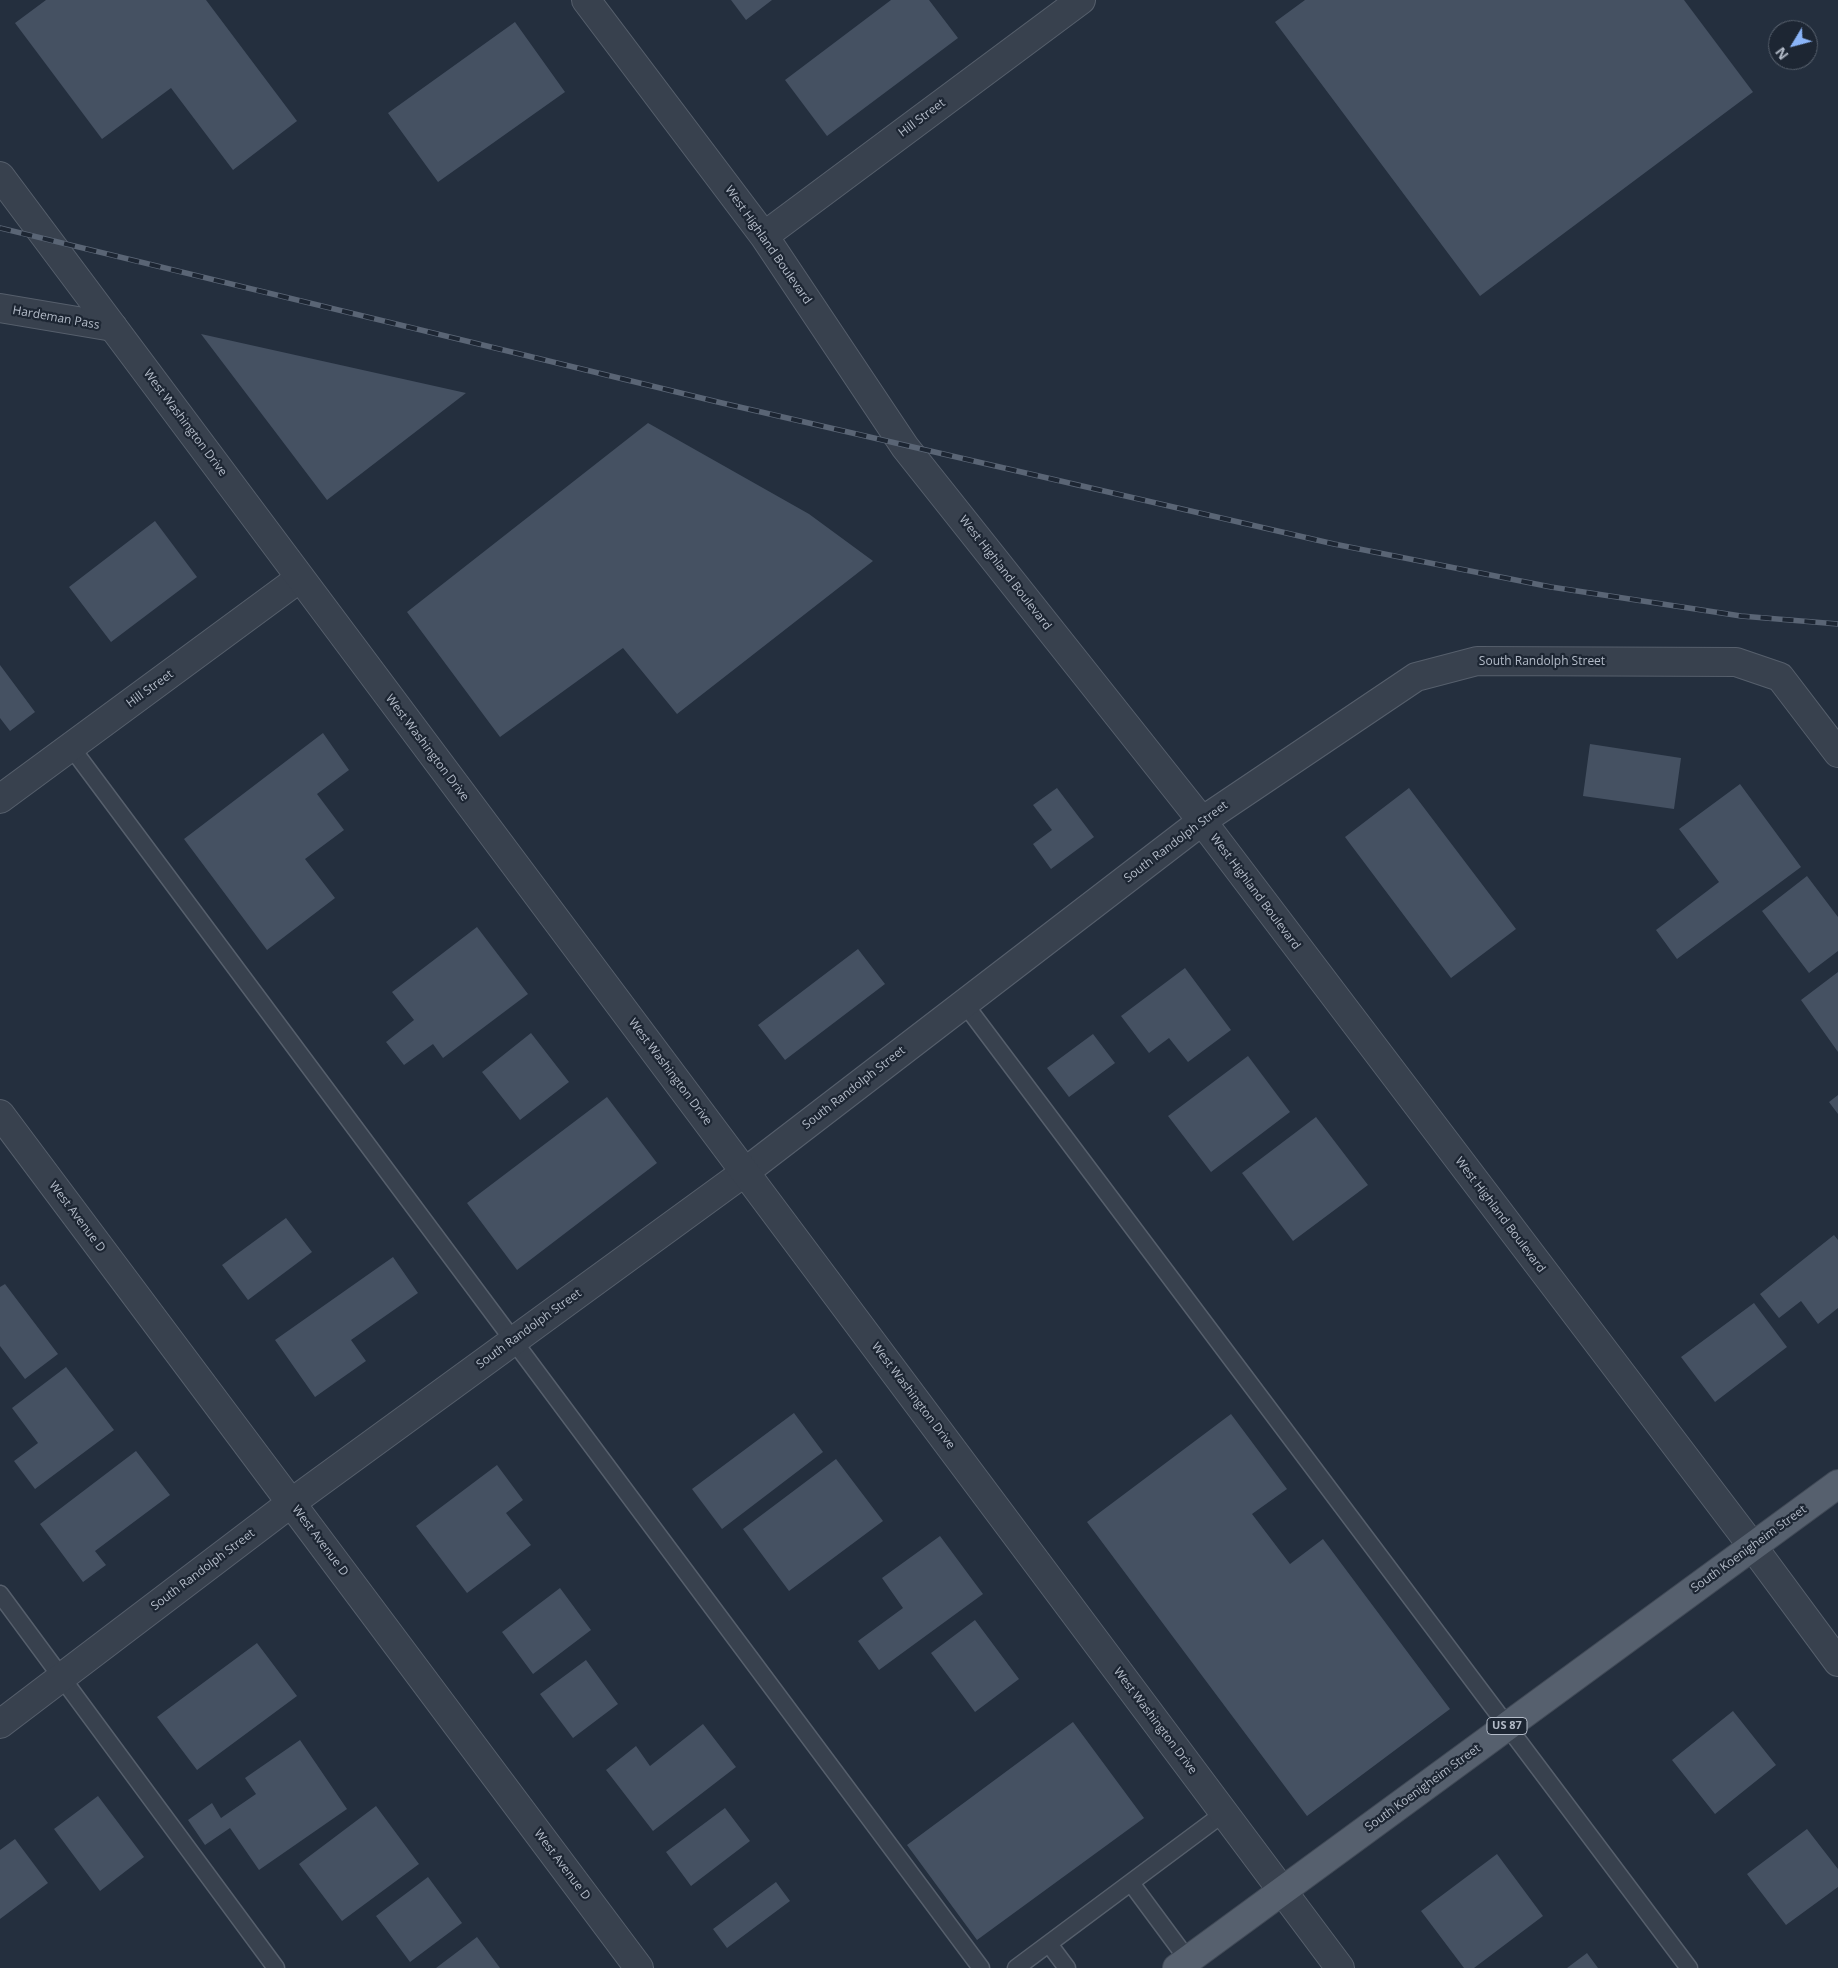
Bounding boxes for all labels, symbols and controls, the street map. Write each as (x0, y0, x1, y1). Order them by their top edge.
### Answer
north arrow (1768, 20, 1818, 70)
text: N (1770, 43, 1792, 64)
street label: Hill Street (896, 96, 948, 140)
street label: West Highland Boulevard (722, 183, 814, 307)
street label: Hardeman Pass (11, 303, 101, 333)
street label: West Washington Drive (140, 367, 230, 479)
street label: West Highland Boulevard (956, 513, 1054, 633)
street label: South Randolph Street (1479, 655, 1605, 669)
street label: Hill Street (124, 667, 176, 711)
street label: West Washington Drive (382, 692, 472, 804)
street label: South Randolph Street (1121, 798, 1231, 886)
street label: West Highland Boulevard (1207, 831, 1303, 953)
street label: West Washington Drive (625, 1016, 715, 1128)
street label: South Randolph Street (800, 1043, 908, 1133)
street label: West Highland Boulevard (1452, 1154, 1548, 1276)
street label: West Avenue D (46, 1179, 108, 1255)
street label: South Randolph Street (474, 1286, 584, 1372)
street label: West Washington Drive (868, 1340, 958, 1452)
street label: South Koenigheim Street (1689, 1502, 1809, 1596)
street label: West Avenue D (289, 1503, 351, 1579)
street label: South Randolph Street (148, 1526, 258, 1614)
street label: West Washington Drive (1110, 1665, 1200, 1777)
road number: US 87 (1487, 1718, 1527, 1734)
street label: South Koenigheim Street (1363, 1741, 1483, 1835)
street label: West Avenue D (531, 1827, 593, 1903)

